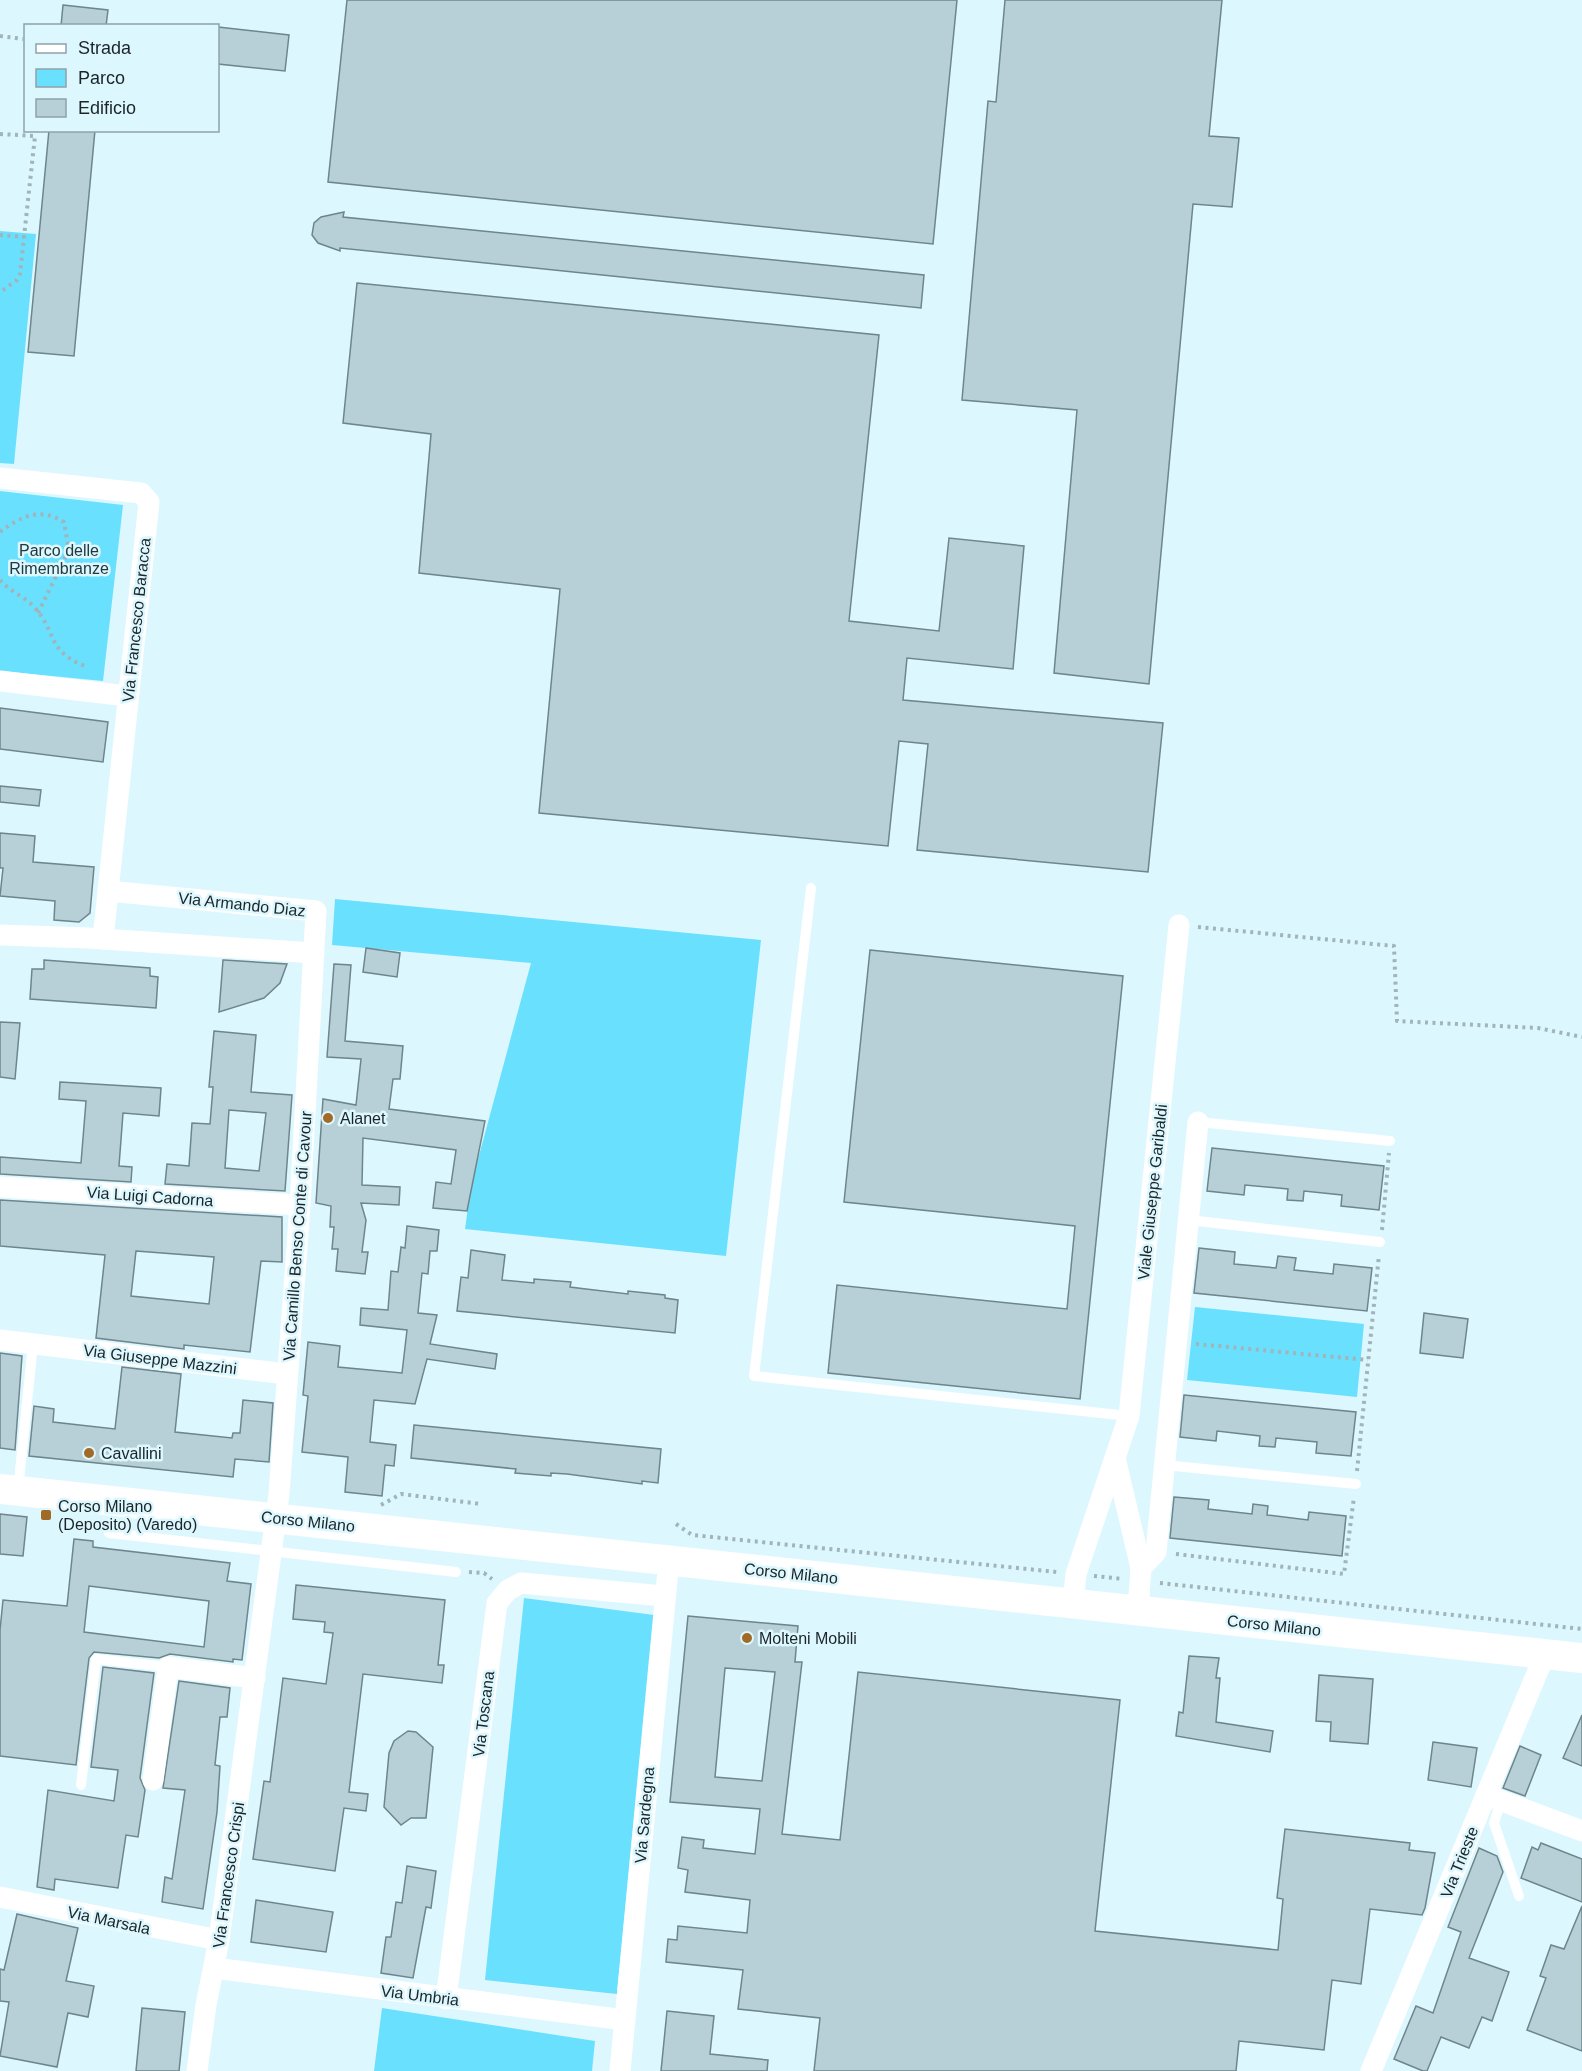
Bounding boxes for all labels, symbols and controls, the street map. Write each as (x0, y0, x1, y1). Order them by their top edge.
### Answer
legend (24, 24, 219, 132)
text: Strada (78, 38, 132, 58)
text: Parco (78, 68, 125, 88)
text: Edificio (78, 98, 136, 118)
street label: Via Francesco Baracca (119, 537, 154, 703)
park label: Parco delle Rimembranze (9, 542, 109, 577)
street label: Via Armando Diaz (178, 889, 306, 920)
street label: Viale Giuseppe Garibaldi (1135, 1103, 1170, 1281)
street label: Via Camillo Benso Conte di Cavour (280, 1110, 315, 1362)
place label: Alanet (340, 1110, 386, 1127)
marker: Alanet (321, 1111, 335, 1125)
street label: Via Luigi Cadorna (86, 1184, 214, 1209)
street label: Via Giuseppe Mazzini (82, 1342, 238, 1377)
place label: Cavallini (101, 1445, 161, 1462)
marker: Cavallini (82, 1446, 96, 1460)
place label: Corso Milano (Deposito) (Varedo) (58, 1498, 197, 1533)
marker: Corso Milano (Deposito) (Varedo) (39, 1508, 53, 1522)
street label: Corso Milano (260, 1508, 356, 1535)
street label: Corso Milano (743, 1560, 839, 1587)
street label: Corso Milano (1226, 1612, 1322, 1639)
place label: Molteni Mobili (759, 1630, 857, 1647)
marker: Molteni Mobili (740, 1631, 754, 1645)
street label: Via Toscana (470, 1670, 497, 1758)
street label: Via Sardegna (632, 1766, 657, 1864)
street label: Via Francesco Crispi (210, 1801, 247, 1949)
street label: Via Trieste (1437, 1824, 1481, 1900)
street label: Via Marsala (66, 1903, 152, 1938)
street label: Via Umbria (380, 1982, 460, 2009)

